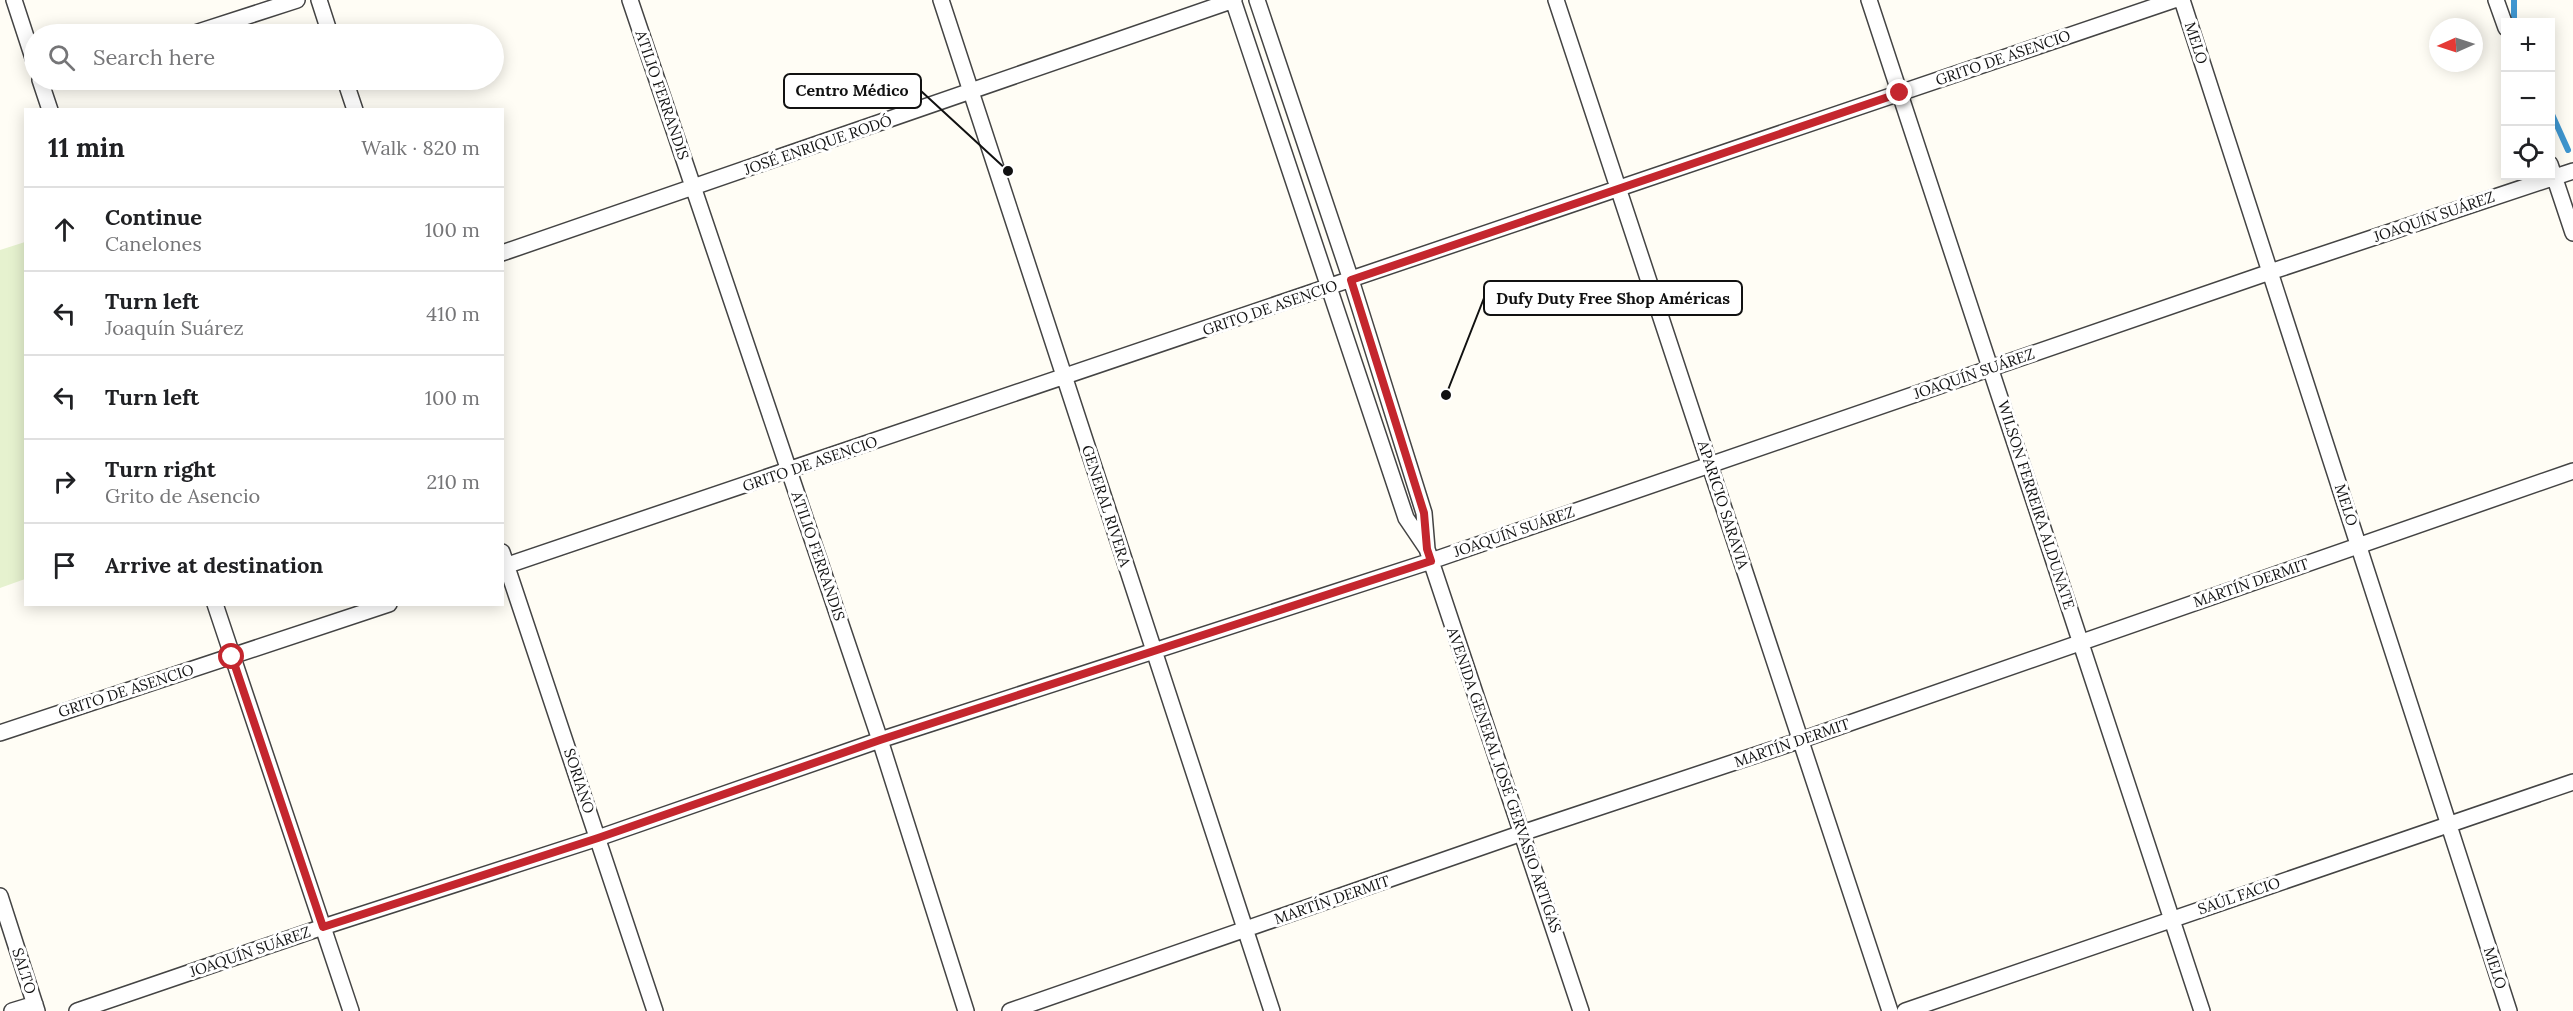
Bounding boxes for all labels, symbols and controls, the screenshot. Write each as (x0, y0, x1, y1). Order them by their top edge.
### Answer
north arrow (2429, 18, 2483, 72)
map controls (2501, 18, 2555, 180)
button: + (2501, 18, 2555, 72)
street label: MELO (2181, 19, 2212, 66)
search box (24, 24, 504, 90)
street label: GRITO DE ASENCIO (1933, 25, 2073, 90)
street label: ATILIO FERRANDIS (631, 27, 694, 162)
icon: search (45, 41, 78, 74)
text: Search here (93, 43, 215, 71)
button: − (2501, 72, 2555, 126)
callout: Centro Médico (784, 74, 921, 108)
route end (1886, 79, 1912, 105)
text: Centro Médico (795, 80, 909, 100)
street label: JOSÉ ENRIQUE RODÓ (741, 110, 894, 179)
button: locate (2501, 126, 2555, 180)
text: 11 min (48, 131, 125, 164)
text: Walk · 820 m (361, 135, 480, 160)
street label: JOAQUÍN SUÁREZ (2370, 187, 2497, 246)
text: Continue (105, 203, 202, 231)
icon: ahead (48, 213, 81, 246)
text: 100 m (425, 217, 480, 242)
text: Canelones (105, 231, 202, 256)
street label: GRITO DE ASENCIO (1200, 275, 1340, 340)
callout: Dufy Duty Free Shop Américas (1484, 281, 1742, 315)
text: Turn left (105, 287, 199, 315)
text: Dufy Duty Free Shop Américas (1496, 288, 1730, 308)
icon: left (48, 297, 81, 330)
text: 410 m (426, 301, 480, 326)
text: Joaquín Suárez (105, 315, 244, 340)
street label: JOAQUÍN SUÁREZ (1910, 344, 2037, 403)
icon: left (48, 381, 81, 414)
text: Turn left (105, 383, 199, 411)
text: 100 m (425, 385, 480, 410)
street label: WILSON FERREIRA ALDUNATE (1994, 398, 2079, 612)
street label: GRITO DE ASENCIO (740, 431, 880, 496)
street label: APARICIO SARAVIA (1693, 437, 1753, 572)
street label: GENERAL RIVERA (1078, 443, 1135, 570)
text: Turn right (105, 455, 216, 483)
icon: right (48, 465, 81, 498)
text: 210 m (426, 469, 480, 494)
street label: MELO (2331, 481, 2362, 528)
text: Grito de Asencio (105, 483, 260, 508)
street label: ATILIO FERRANDIS (787, 488, 850, 623)
street label: JOAQUÍN SUÁREZ (1450, 502, 1577, 561)
icon: arrive (48, 549, 81, 582)
text: Arrive at destination (105, 551, 323, 579)
street label: MARTÍN DERMIT (2191, 554, 2311, 611)
street label: AVENIDA GENERAL JOSÉ GERVASIO ARTIGAS (1443, 624, 1566, 935)
route start (218, 643, 244, 669)
street label: GRITO DE ASENCIO (56, 660, 196, 721)
street label: MARTÍN DERMIT (1732, 714, 1852, 771)
street label: SORIANO (560, 746, 599, 816)
street label: MARTÍN DERMIT (1272, 871, 1392, 928)
street label: SAÚL FACIO (2195, 873, 2283, 918)
street label: JOAQUÍN SUÁREZ (186, 922, 313, 981)
street label: MELO (2480, 944, 2511, 991)
street label: SALTO (8, 945, 41, 996)

